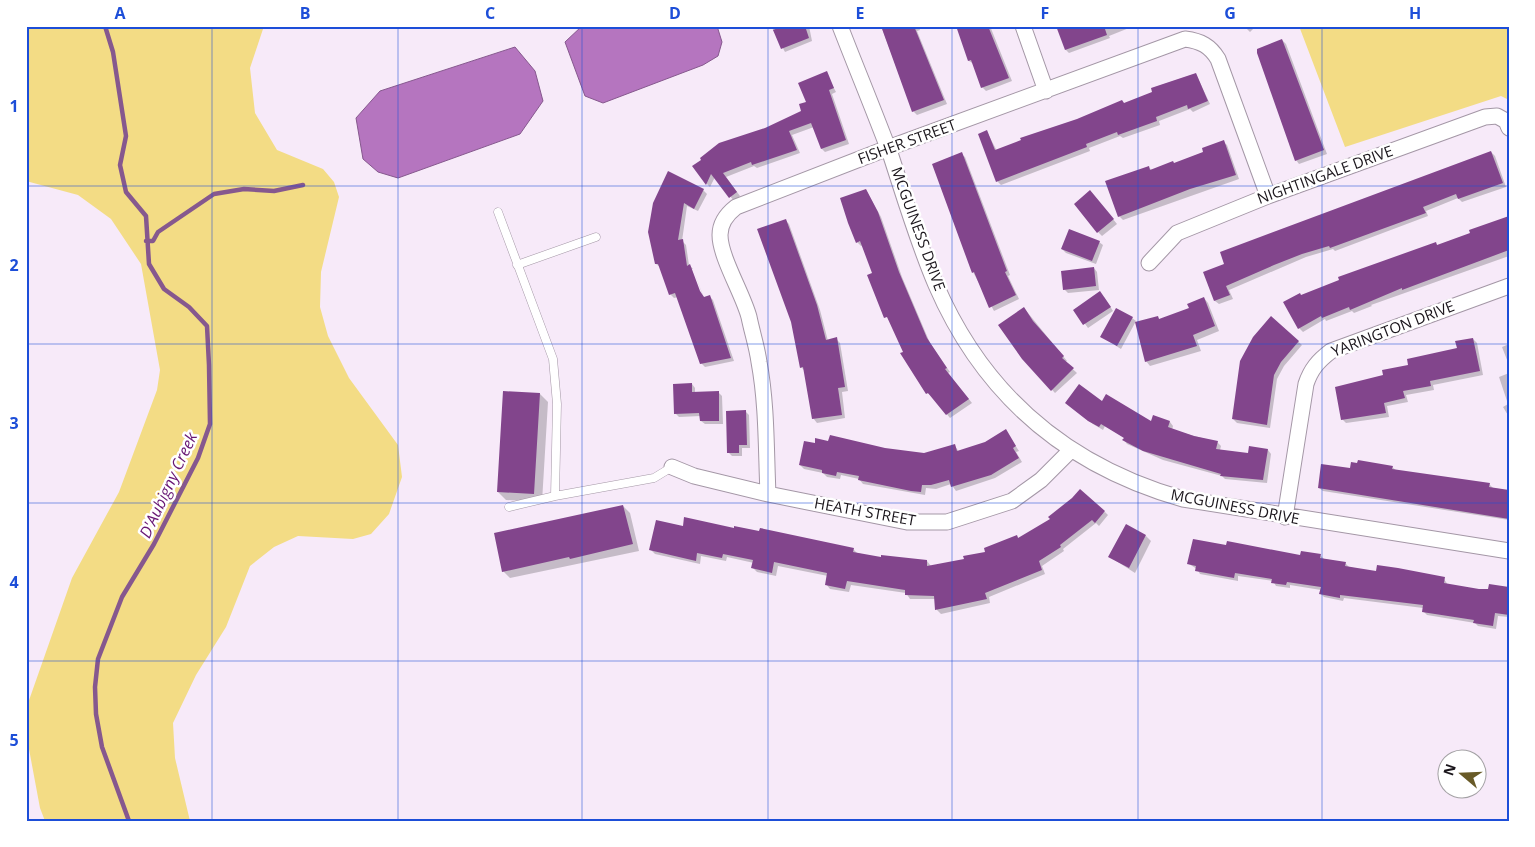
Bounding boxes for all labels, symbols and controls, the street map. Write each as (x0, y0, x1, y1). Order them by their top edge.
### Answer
text: A (114, 2, 126, 24)
text: B (300, 2, 310, 24)
text: C (485, 2, 495, 24)
text: D (669, 2, 681, 24)
text: E (856, 2, 865, 24)
text: F (1041, 2, 1049, 24)
text: G (1224, 2, 1236, 24)
text: H (1409, 2, 1421, 24)
text: 1 (9, 95, 19, 117)
street label: FISHER STREET (855, 114, 959, 168)
street label: NIGHTINGALE DRIVE (1254, 140, 1395, 208)
street label: MCGUINESS DRIVE (887, 164, 951, 293)
text: 2 (9, 254, 19, 276)
street label: YARINGTON DRIVE (1328, 295, 1457, 361)
text: 3 (9, 412, 19, 434)
water label: D'Aubigny Creek (134, 428, 203, 541)
street label: MCGUINESS DRIVE (1169, 484, 1301, 528)
street label: HEATH STREET (813, 492, 918, 530)
text: 4 (9, 571, 19, 593)
text: 5 (9, 729, 19, 751)
north arrow (1438, 750, 1488, 800)
text: N (1438, 761, 1460, 778)

